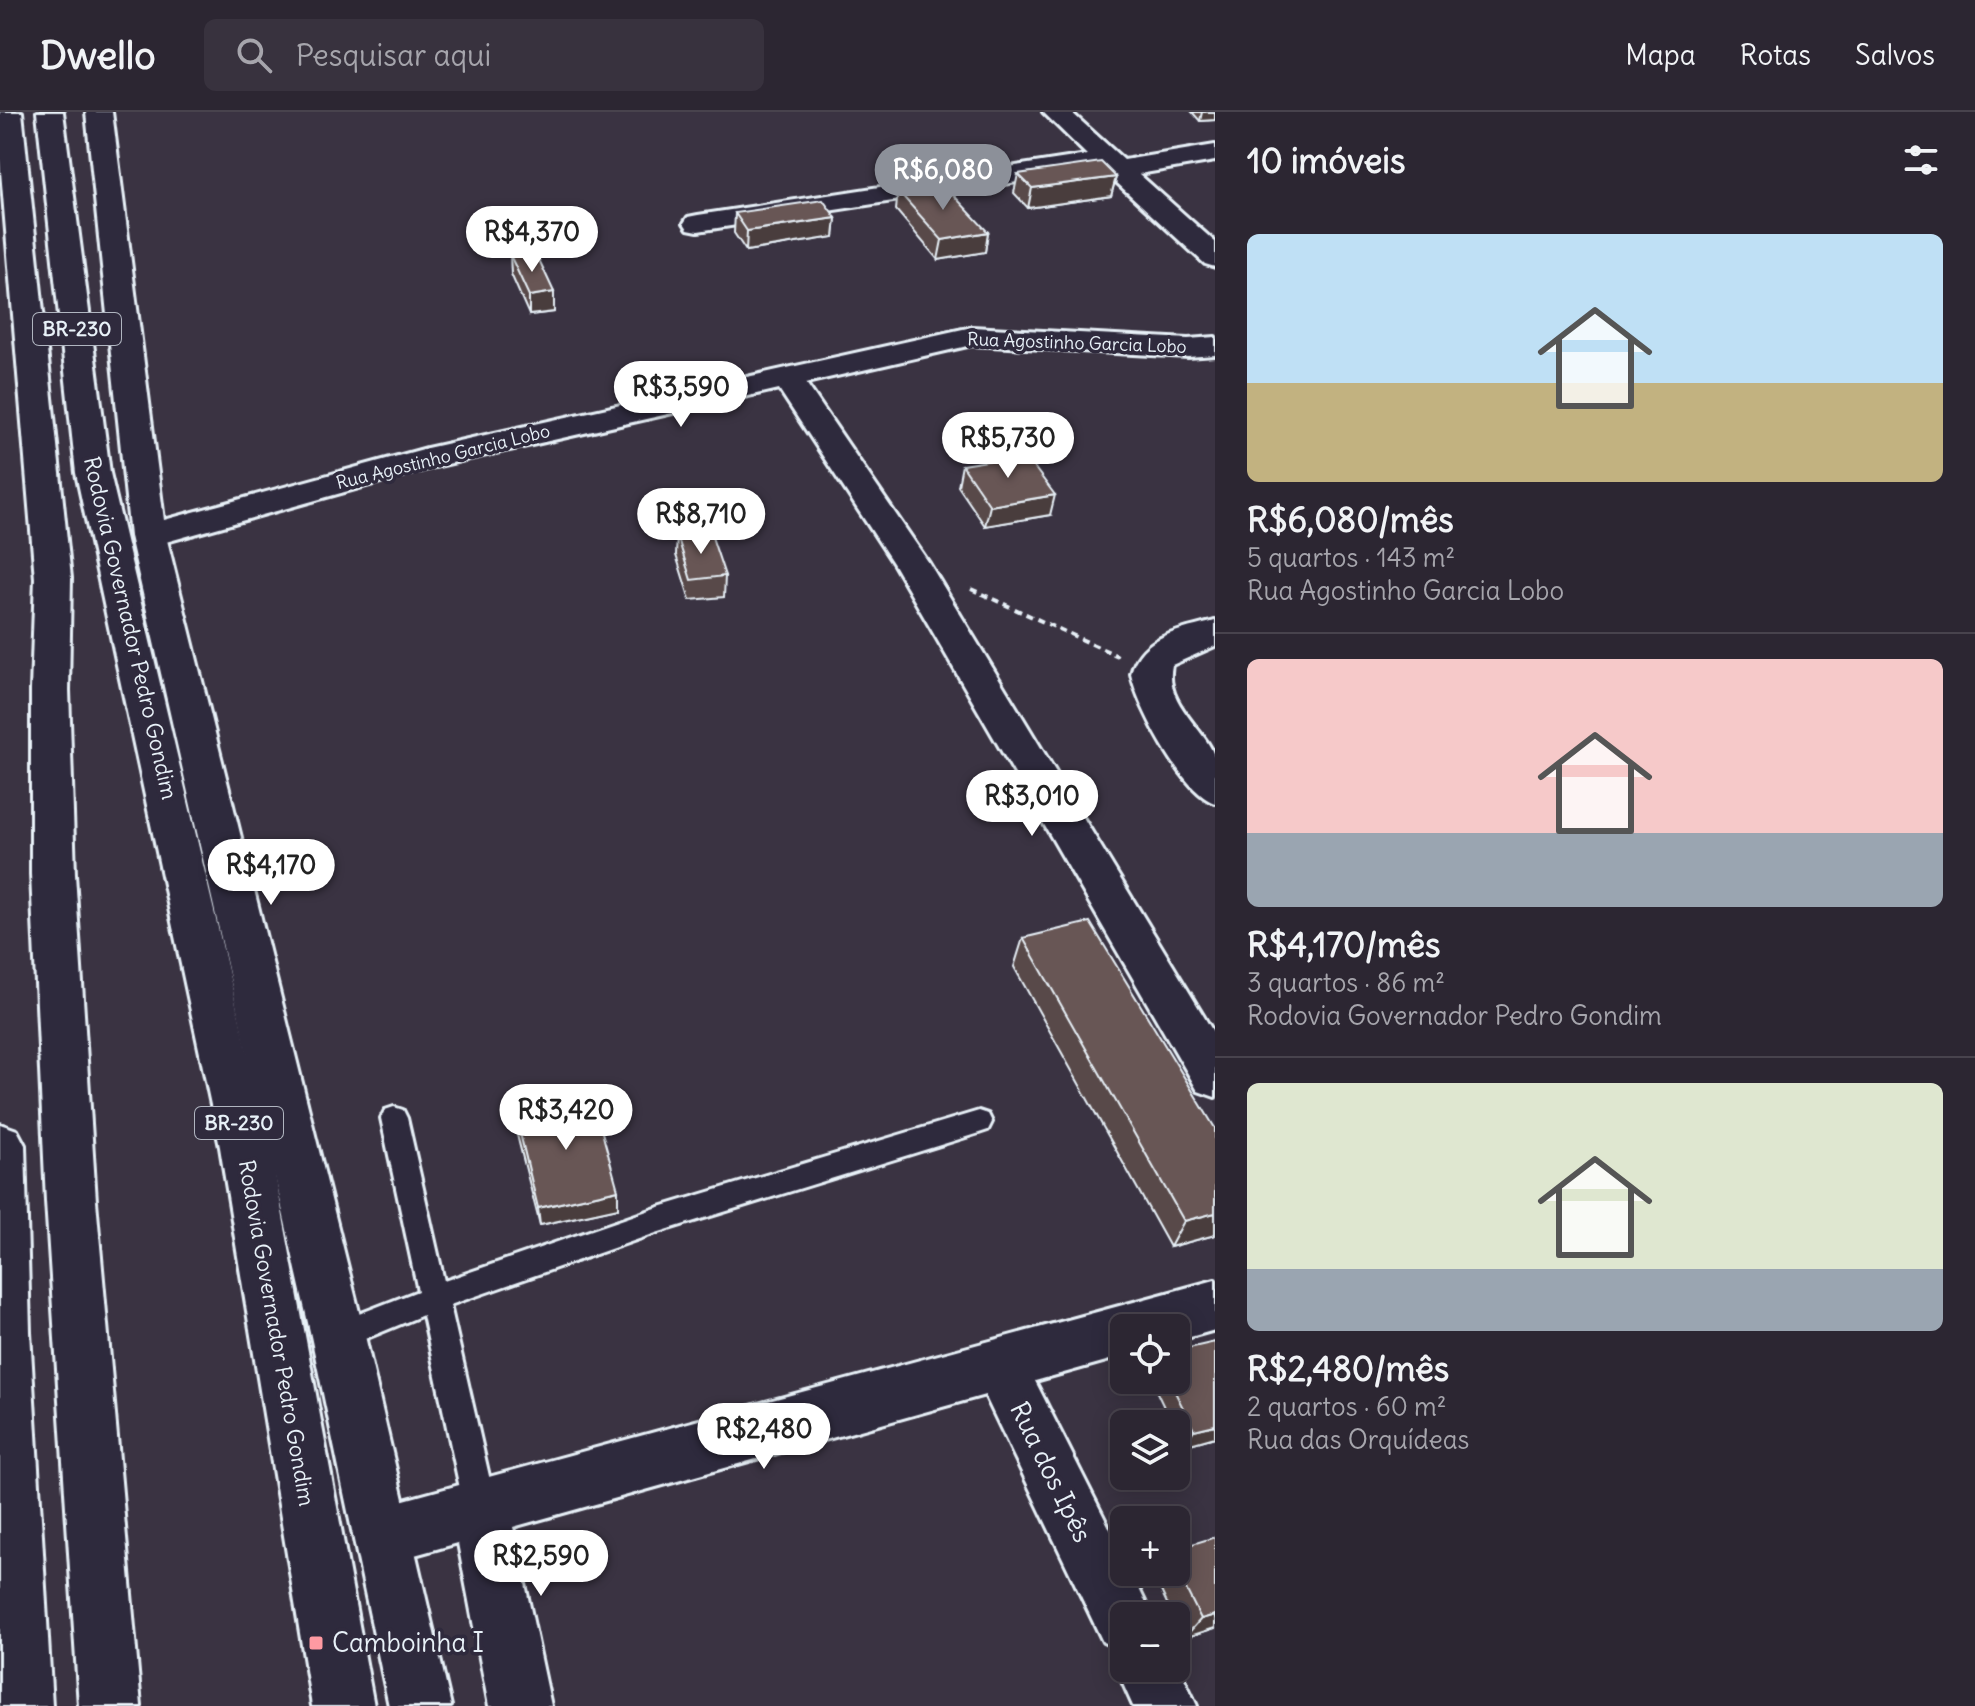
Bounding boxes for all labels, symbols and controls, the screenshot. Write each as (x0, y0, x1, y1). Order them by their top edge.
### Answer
search box (204, 19, 764, 91)
text: Dwello (40, 32, 156, 79)
icon: search (232, 33, 276, 77)
text: Pesquisar aqui (296, 36, 491, 74)
text: Mapa (1625, 37, 1696, 73)
text: Rotas (1740, 37, 1811, 73)
text: Salvos (1855, 37, 1935, 73)
icon: filters (1899, 138, 1943, 182)
text: 10 imóveis (1247, 139, 1405, 182)
pin: R$6,080 (869, 144, 1017, 212)
text: R$6,080 (893, 153, 993, 186)
pin: R$4,370 (458, 206, 606, 274)
text: R$4,370 (484, 215, 580, 248)
icon: home (1523, 286, 1667, 430)
road number: BR-230 (33, 313, 121, 345)
street label: Rua Agostinho Garcia Lobo (967, 327, 1187, 358)
pin: R$3,590 (607, 361, 755, 429)
text: R$3,590 (632, 370, 730, 403)
pin: R$5,730 (934, 412, 1082, 480)
street label: Rua Agostinho Garcia Lobo (334, 419, 552, 494)
text: R$5,730 (960, 421, 1056, 454)
street label: Rodovia Governador Pedro Gondim (78, 454, 184, 802)
pin: R$8,710 (627, 488, 775, 556)
text: R$8,710 (655, 497, 747, 530)
text: R$6,080/mês (1247, 498, 1454, 541)
text: 5 quartos · 143 m² (1247, 541, 1455, 574)
text: Rua Agostinho Garcia Lobo (1247, 574, 1564, 607)
icon: home (1523, 711, 1667, 855)
pin: R$3,010 (958, 770, 1106, 838)
text: R$3,010 (984, 779, 1080, 812)
pin: R$4,170 (197, 839, 345, 907)
text: R$4,170 (226, 848, 316, 881)
text: R$4,170/mês (1247, 923, 1441, 966)
text: 3 quartos · 86 m² (1247, 966, 1445, 999)
text: Rodovia Governador Pedro Gondim (1247, 999, 1662, 1032)
pin: R$3,420 (492, 1084, 640, 1152)
text: R$3,420 (517, 1093, 615, 1126)
road number: BR-230 (195, 1107, 283, 1139)
icon: home (1523, 1135, 1667, 1279)
street label: Rodovia Governador Pedro Gondim (233, 1158, 321, 1508)
map controls (1110, 1314, 1190, 1682)
button: locate (1110, 1314, 1190, 1394)
text: R$2,480/mês (1247, 1347, 1449, 1390)
text: 2 quartos · 60 m² (1247, 1390, 1447, 1423)
street label: Rua dos Ipês (1003, 1396, 1100, 1547)
pin: R$2,480 (690, 1403, 838, 1471)
button: layers (1110, 1410, 1190, 1490)
text: R$2,480 (715, 1412, 813, 1445)
text: Rua das Orquídeas (1247, 1423, 1469, 1456)
button: + (1110, 1506, 1190, 1586)
pin: R$2,590 (467, 1530, 615, 1598)
text: R$2,590 (492, 1539, 590, 1572)
button: − (1110, 1602, 1190, 1682)
place label: Camboinha I (332, 1626, 484, 1659)
marker: Camboinha I (307, 1634, 325, 1652)

